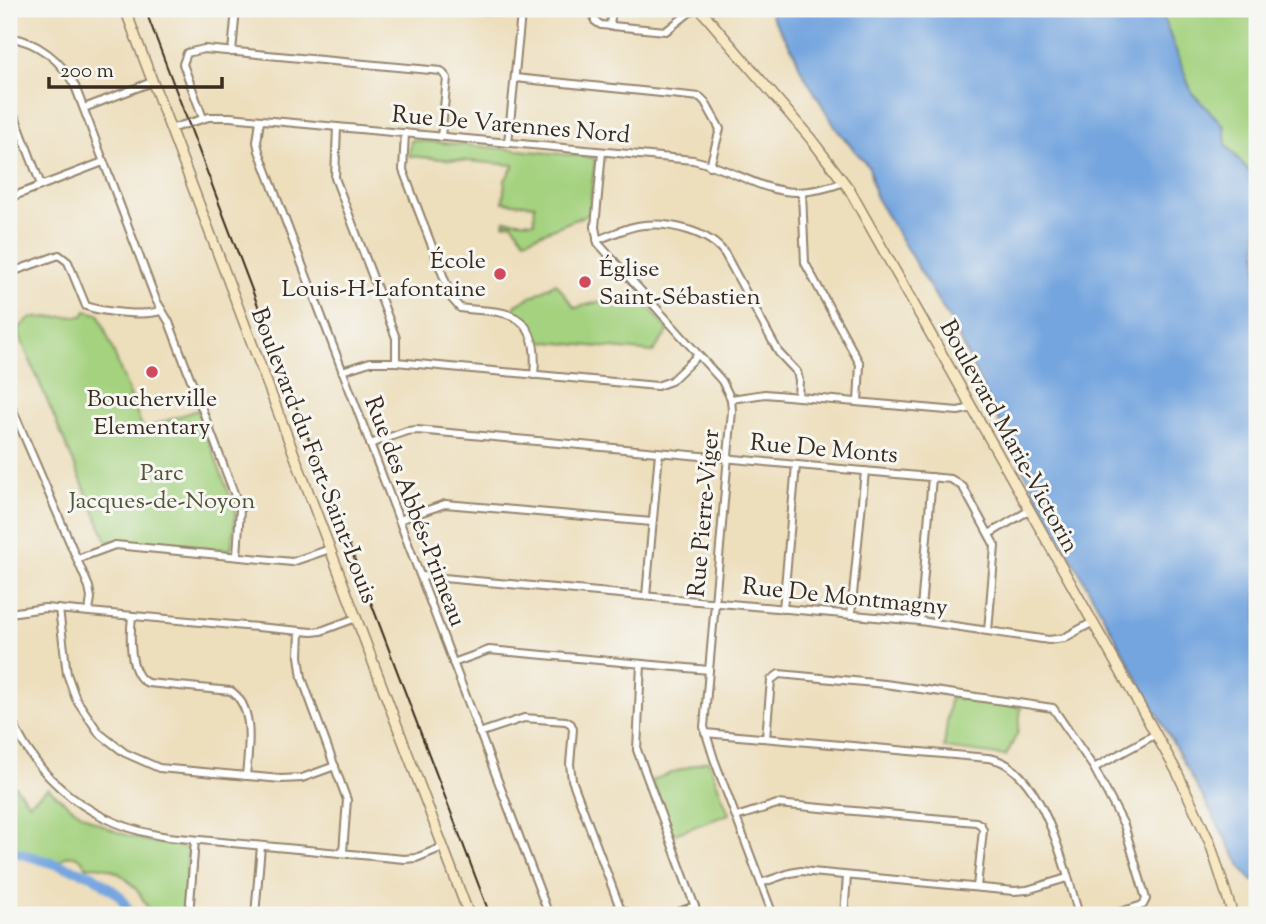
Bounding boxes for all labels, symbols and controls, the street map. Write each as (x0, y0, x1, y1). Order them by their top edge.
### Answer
scale bar (49, 46, 222, 90)
text: 200 m (60, 57, 114, 87)
street label: Rue De Varennes Nord (390, 99, 632, 153)
place label: École Louis-H-Lafontaine (281, 245, 486, 307)
place label: Église Saint-Sébastien (599, 253, 761, 315)
marker: École Louis-H-Lafontaine (492, 266, 508, 282)
marker: Église Saint-Sébastien (577, 274, 593, 290)
street label: Boulevard du Fort-Saint-Louis (241, 303, 385, 608)
street label: Boulevard Marie-Victorin (930, 314, 1087, 560)
marker: Boucherville Elementary (144, 364, 160, 380)
place label: Boucherville Elementary (87, 383, 217, 445)
street label: Rue des Abbés-Primeau (355, 392, 474, 632)
street label: Rue De Monts (748, 427, 899, 473)
street label: Rue Pierre-Viger (681, 428, 729, 599)
park label: Parc Jacques-de-Noyon (67, 457, 255, 519)
street label: Rue De Montmagny (740, 570, 949, 626)

